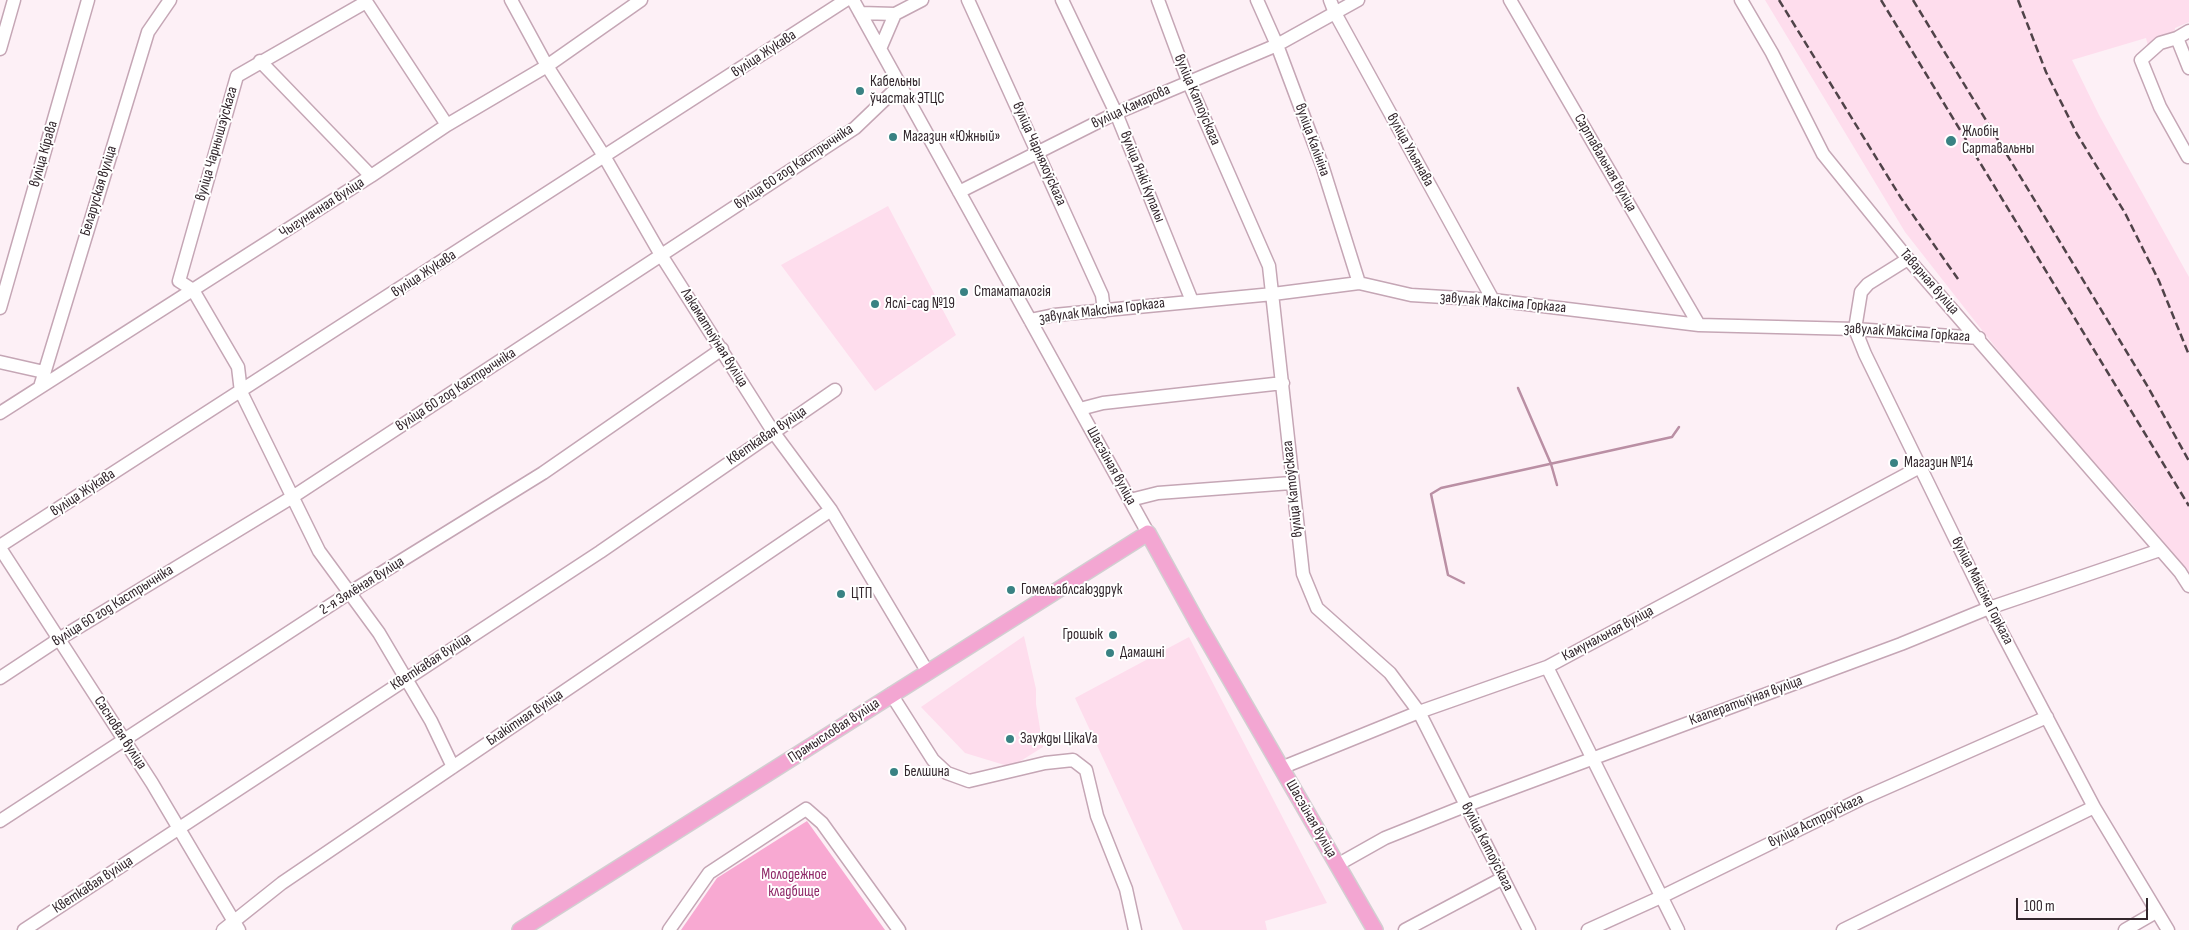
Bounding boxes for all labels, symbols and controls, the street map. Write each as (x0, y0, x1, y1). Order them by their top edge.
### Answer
street label: вуліца Жукава (728, 26, 800, 82)
street label: вуліца Катоўскага (1170, 52, 1224, 148)
place label: Кабельны ўчастак ЭТЦС (870, 73, 945, 108)
street label: вуліца Камарова (1089, 81, 1173, 133)
street label: вуліца Чарнышэўскага (192, 85, 242, 203)
marker: Кабельны ўчастак ЭТЦС (854, 85, 866, 97)
street label: вуліца Чарняхоўскага (1008, 99, 1070, 209)
street label: вуліца Калініна (1291, 101, 1333, 179)
street label: вуліца Ульянава (1383, 110, 1437, 190)
street label: Сартавальная вуліца (1570, 111, 1640, 215)
street label: вуліца Кірава (26, 119, 62, 189)
street label: вуліца 60 год Кастрычніка (731, 120, 857, 214)
place label: Жлобін Сартавальны (1962, 123, 2034, 158)
place label: Магазин «Южный» (903, 128, 1000, 146)
street label: вуліца Янкі Купалы (1116, 129, 1168, 225)
marker: Магазин «Южный» (887, 131, 899, 143)
marker: Жлобін Сартавальны (1944, 134, 1958, 148)
street label: Беларуская вуліца (77, 144, 121, 238)
street label: Чыгуначная вуліца (276, 174, 368, 242)
street label: Таварная вуліца (1895, 245, 1963, 319)
street label: вуліца Жукава (388, 246, 460, 302)
place label: Стаматалогія (974, 283, 1051, 301)
street label: Лакаматыўная вуліца (676, 285, 752, 391)
marker: Стаматалогія (958, 286, 970, 298)
street label: завулак Максіма Горкага (1439, 289, 1567, 317)
street label: завулак Максіма Горкага (1038, 294, 1166, 328)
place label: Яслі-сад №19 (885, 295, 955, 313)
marker: Яслі-сад №19 (869, 298, 881, 310)
street label: завулак Максіма Горкага (1843, 320, 1971, 346)
street label: вуліца 60 год Кастрычніка (392, 344, 520, 436)
street label: Кветкавая вуліца (724, 403, 810, 469)
street label: Шасэйная вуліца (1082, 424, 1140, 508)
street label: вуліца Катоўскага (1279, 440, 1307, 538)
place label: Магазин №14 (1904, 454, 1973, 472)
marker: Магазин №14 (1888, 457, 1900, 469)
street label: вуліца Жукава (47, 465, 119, 521)
street label: вуліца Максіма Горкага (1947, 534, 2017, 648)
street label: 2-я Зялёная вуліца (316, 553, 408, 619)
street label: вуліца 60 год Кастрычніка (49, 561, 177, 651)
place label: Гомельаблсаюздрук (1021, 581, 1122, 599)
marker: Гомельаблсаюздрук (1005, 584, 1017, 596)
place label: ЦТП (851, 585, 872, 603)
marker: ЦТП (835, 588, 847, 600)
street label: Камунальная вуліца (1559, 602, 1657, 666)
place label: Грошык (1063, 626, 1103, 644)
street label: Кветкавая вуліца (387, 629, 475, 695)
marker: Грошык (1107, 629, 1119, 641)
place label: Дамашні (1120, 644, 1165, 662)
marker: Дамашні (1104, 647, 1116, 659)
street label: Кааператыўная вуліца (1687, 672, 1805, 730)
street label: Блакітная вуліца (483, 686, 567, 750)
street label: Сасновая вуліца (90, 693, 150, 773)
street label: Прамысловая вуліца (785, 695, 883, 767)
place label: Заужды ЦікаVа (1020, 730, 1098, 748)
marker: Заужды ЦікаVа (1004, 733, 1016, 745)
place label: Белшина (904, 763, 950, 781)
marker: Белшина (888, 766, 900, 778)
street label: Шасэйная вуліца (1282, 777, 1340, 861)
street label: вуліца Астроўскага (1766, 790, 1866, 852)
street label: вуліца Катоўскага (1457, 800, 1517, 894)
street label: Кветкавая вуліца (49, 852, 137, 918)
park label: Молодежное кладбище (761, 866, 827, 901)
scale bar (2019, 888, 2152, 920)
text: 100 m (2024, 897, 2055, 916)

